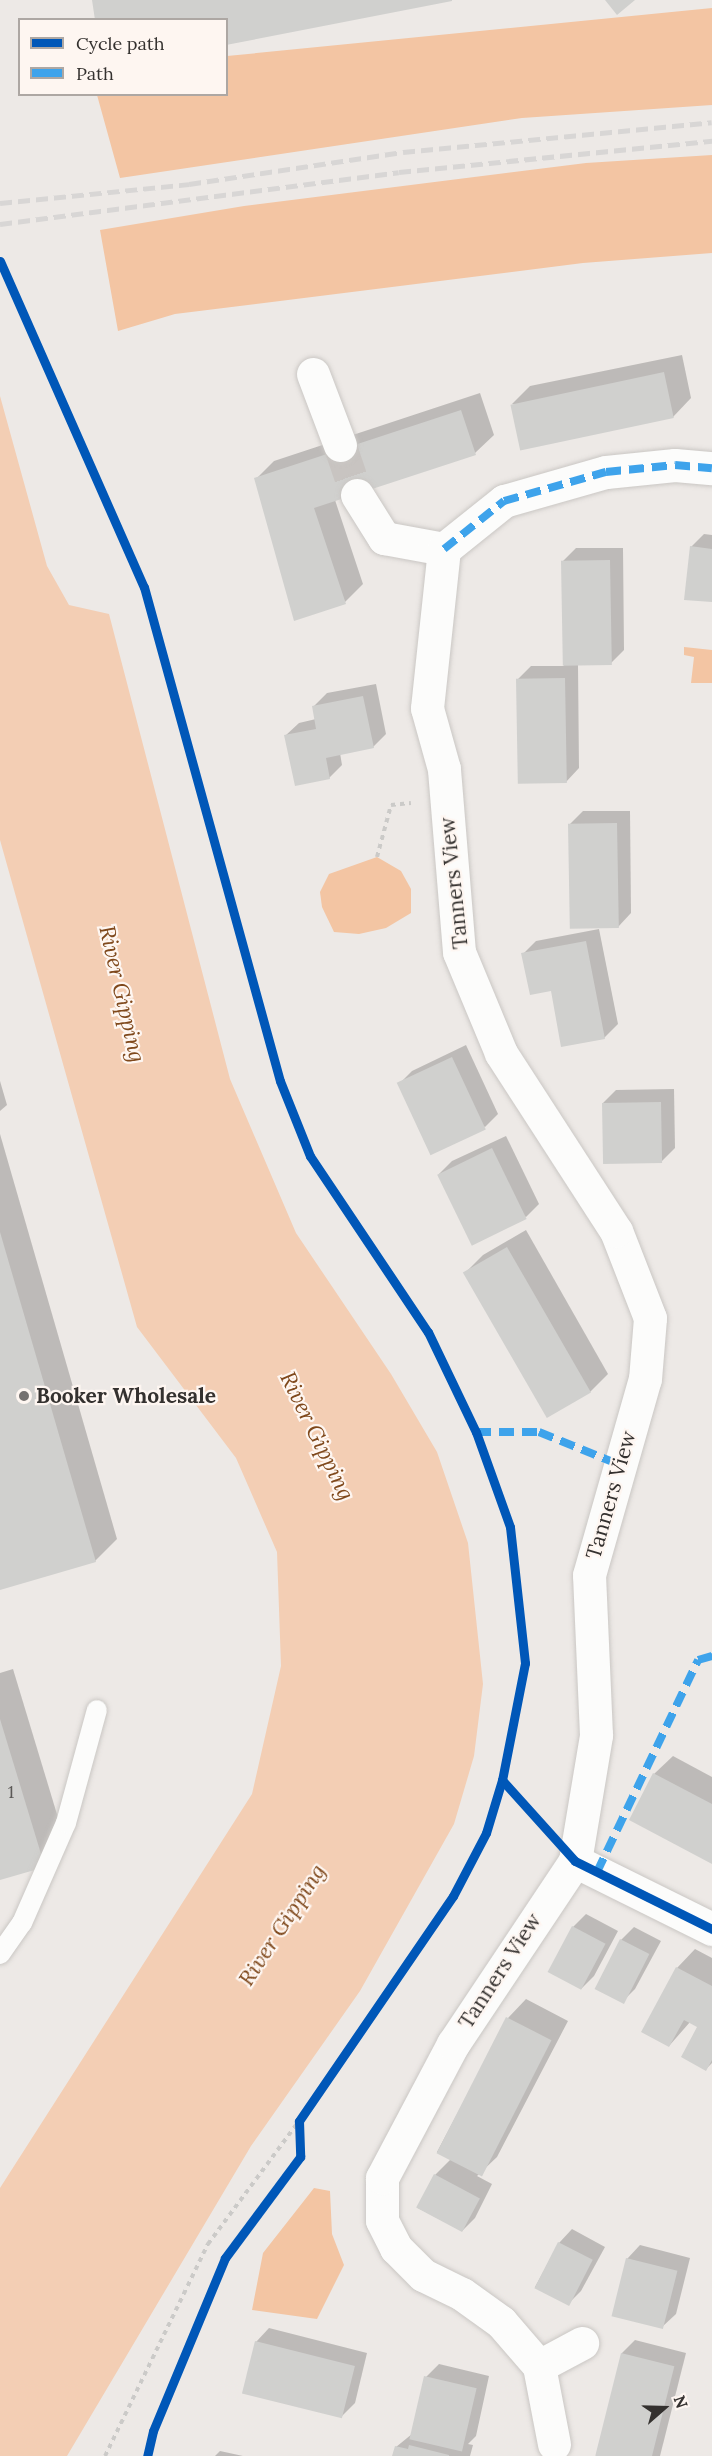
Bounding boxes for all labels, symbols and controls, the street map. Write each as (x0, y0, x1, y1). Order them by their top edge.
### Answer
legend (18, 18, 228, 96)
text: Cycle path (76, 32, 165, 55)
text: Path (76, 62, 114, 85)
street label: Tanners View (435, 816, 473, 950)
water label: River Gipping (93, 923, 151, 1065)
water label: River Gipping (275, 1367, 359, 1505)
place label: Booker Wholesale (36, 1383, 216, 1409)
marker: Booker Wholesale (17, 1389, 31, 1403)
street label: Tanners View (581, 1428, 641, 1562)
house number: 1 (8, 1781, 14, 1803)
water label: River Gipping (233, 1859, 331, 1991)
street label: Tanners View (453, 1909, 547, 2033)
north arrow (634, 2378, 694, 2438)
text: N (669, 2393, 692, 2411)

